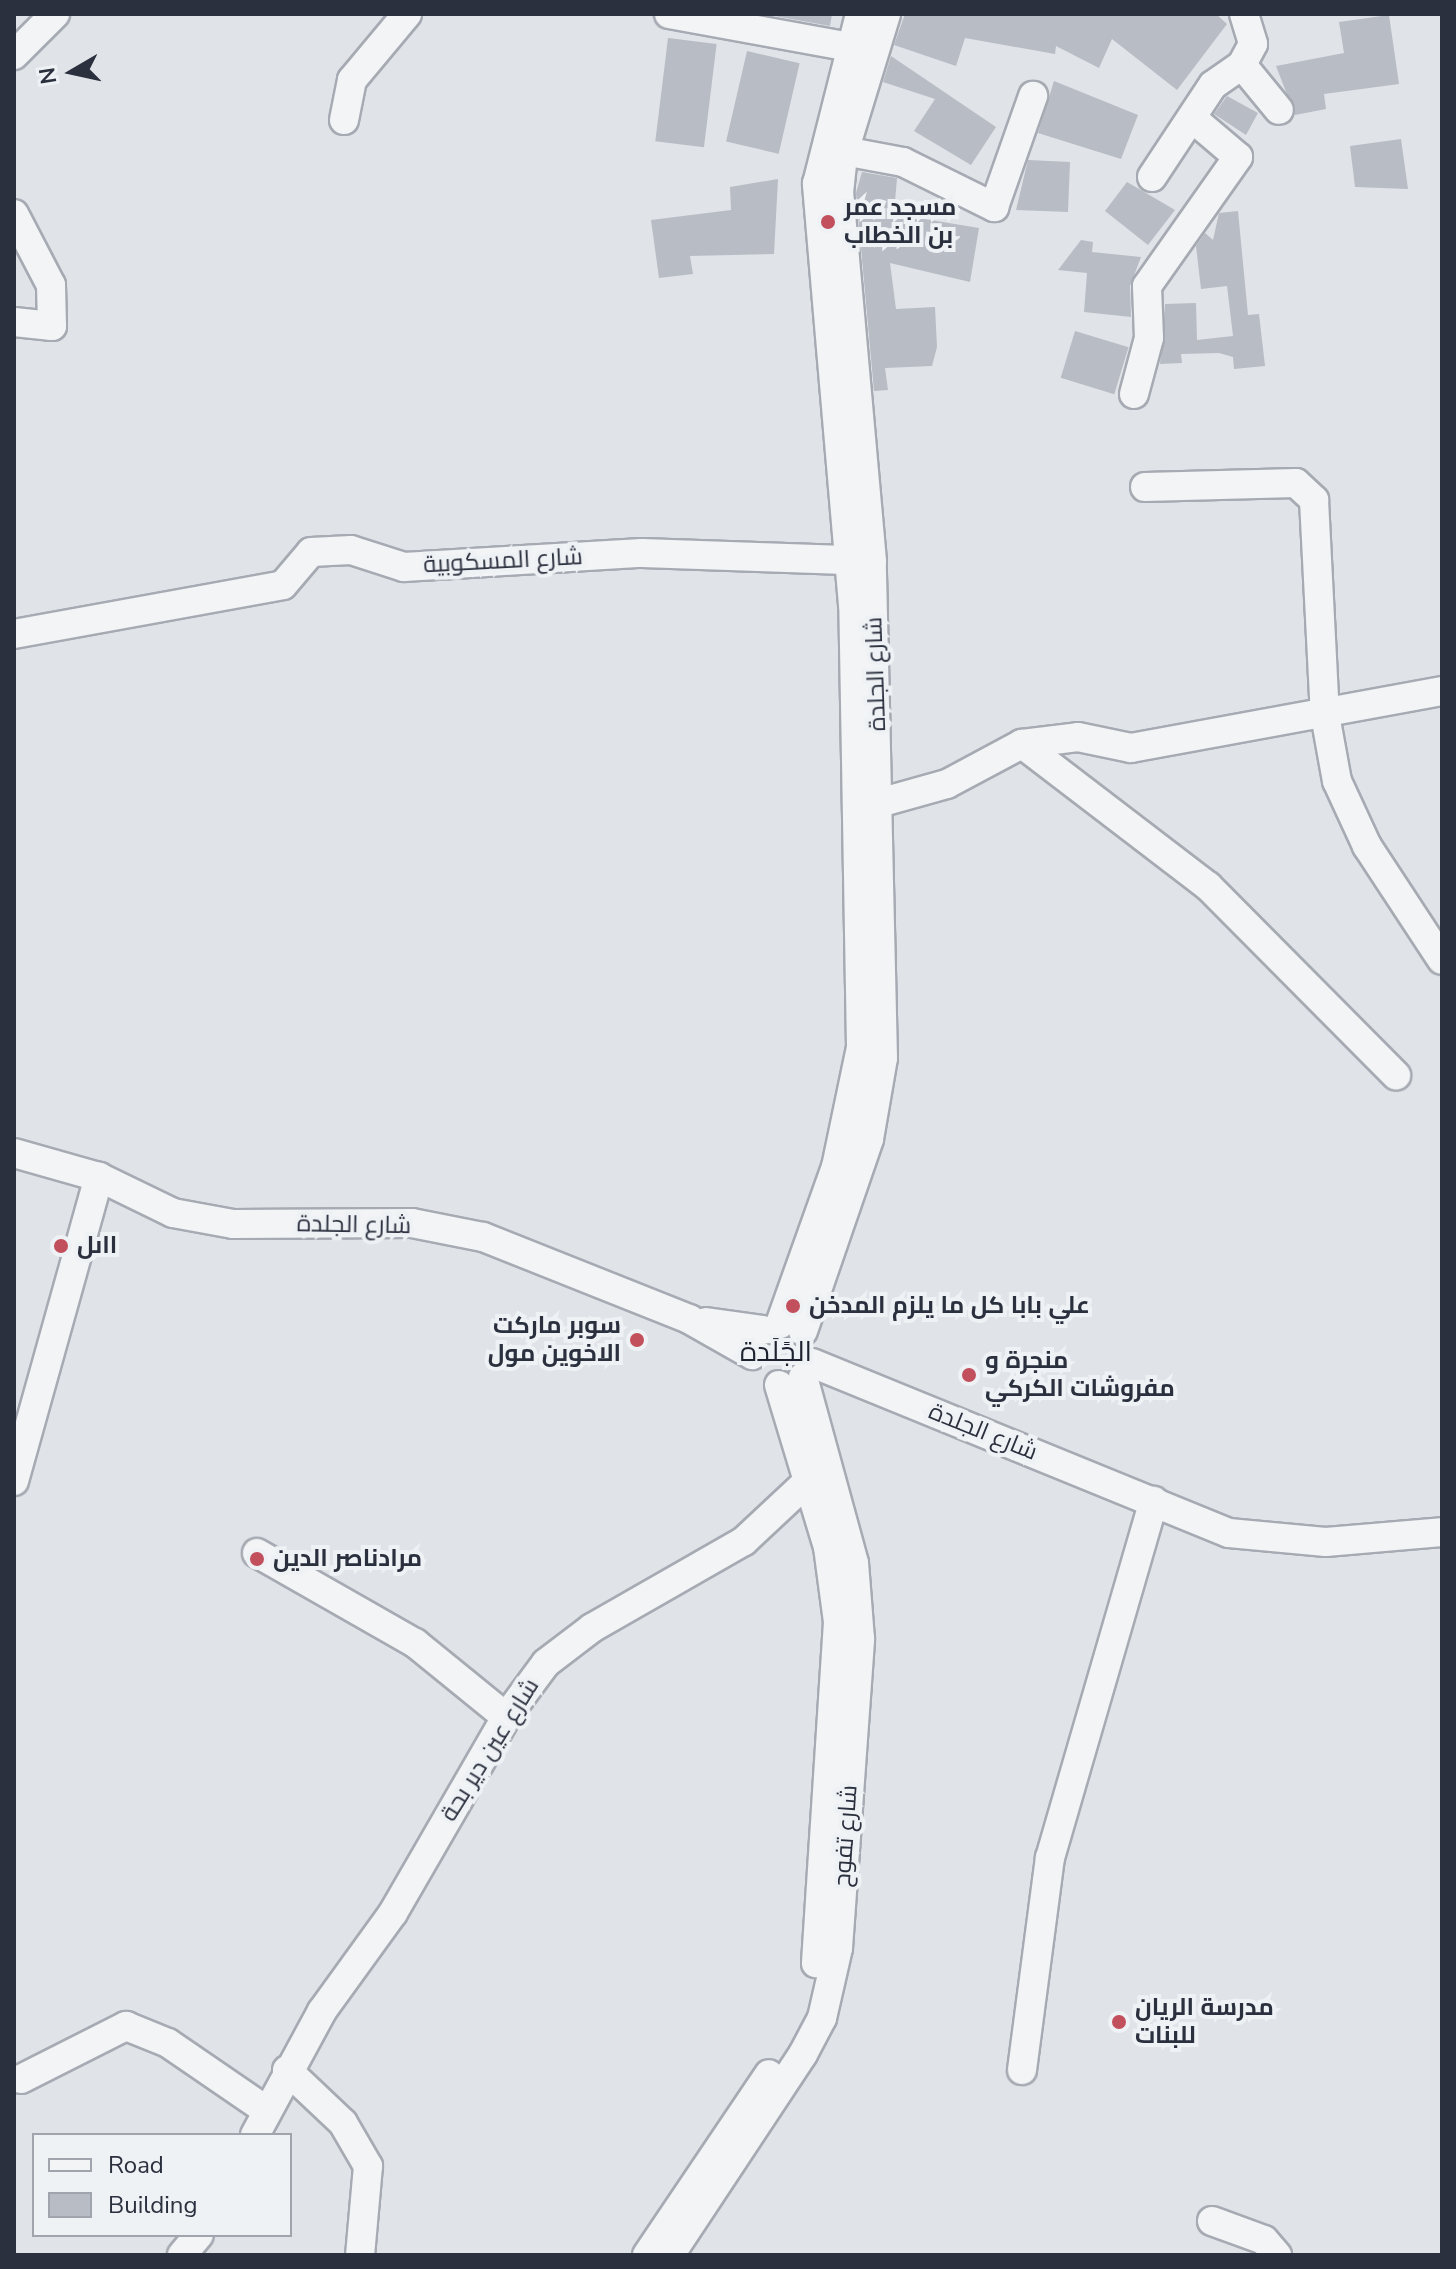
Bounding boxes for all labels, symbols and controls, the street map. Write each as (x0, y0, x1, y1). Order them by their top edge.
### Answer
north arrow (32, 32, 112, 112)
text: N (32, 65, 64, 86)
place label: مسجد عمر بن الخطاب (844, 194, 956, 250)
marker: مسجد عمر بن الخطاب (819, 213, 837, 231)
street label: شارع المسكوبية (423, 542, 583, 580)
street label: شارع الجلدة (860, 616, 892, 732)
street label: شارع الجلدة (297, 1210, 411, 1240)
place label: ااىل (77, 1232, 117, 1260)
marker: ااىل (52, 1237, 70, 1255)
place label: علي بابا كل ما يلزم المدخن (809, 1292, 1090, 1320)
marker: علي بابا كل ما يلزم المدخن (784, 1297, 802, 1315)
place label: سوبر ماركت الاخوين مول (488, 1312, 621, 1368)
marker: سوبر ماركت الاخوين مول (628, 1331, 646, 1349)
district label: الجًلَدة (740, 1335, 812, 1369)
place label: منجرة و مفروشات الكركي (985, 1347, 1175, 1403)
marker: منجرة و مفروشات الكركي (960, 1366, 978, 1384)
street label: شارع الجلدة (925, 1397, 1041, 1467)
place label: مرادناصر الدين (273, 1545, 422, 1573)
marker: مرادناصر الدين (248, 1550, 266, 1568)
street label: شارع عين دير بحة (435, 1673, 545, 1827)
street label: شارع تفوح (828, 1784, 864, 1888)
place label: مدرسة الريان للبنات (1135, 1994, 1274, 2050)
marker: مدرسة الريان للبنات (1110, 2013, 1128, 2031)
legend (32, 2133, 292, 2237)
text: Road (108, 2149, 164, 2181)
text: Building (108, 2189, 198, 2221)

